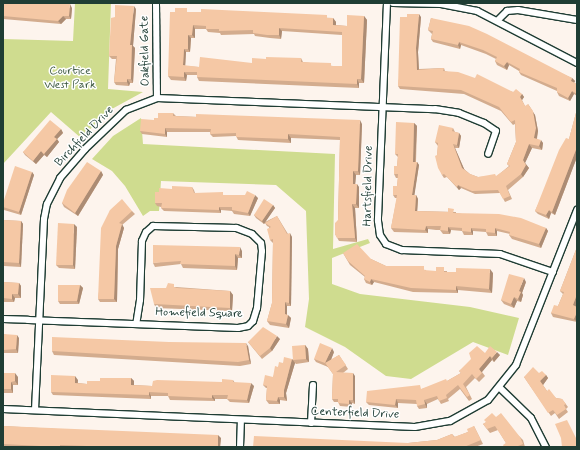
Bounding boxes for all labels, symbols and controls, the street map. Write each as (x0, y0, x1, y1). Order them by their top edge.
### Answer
street label: Oakfield Gate (138, 17, 154, 85)
park label: Courtice West Park (44, 65, 96, 93)
street label: Birchfield Drive (53, 104, 117, 170)
street label: Hartsfield Drive (361, 146, 377, 226)
street label: Homefield Square (154, 306, 244, 322)
street label: Centerfield Drive (311, 405, 399, 423)

